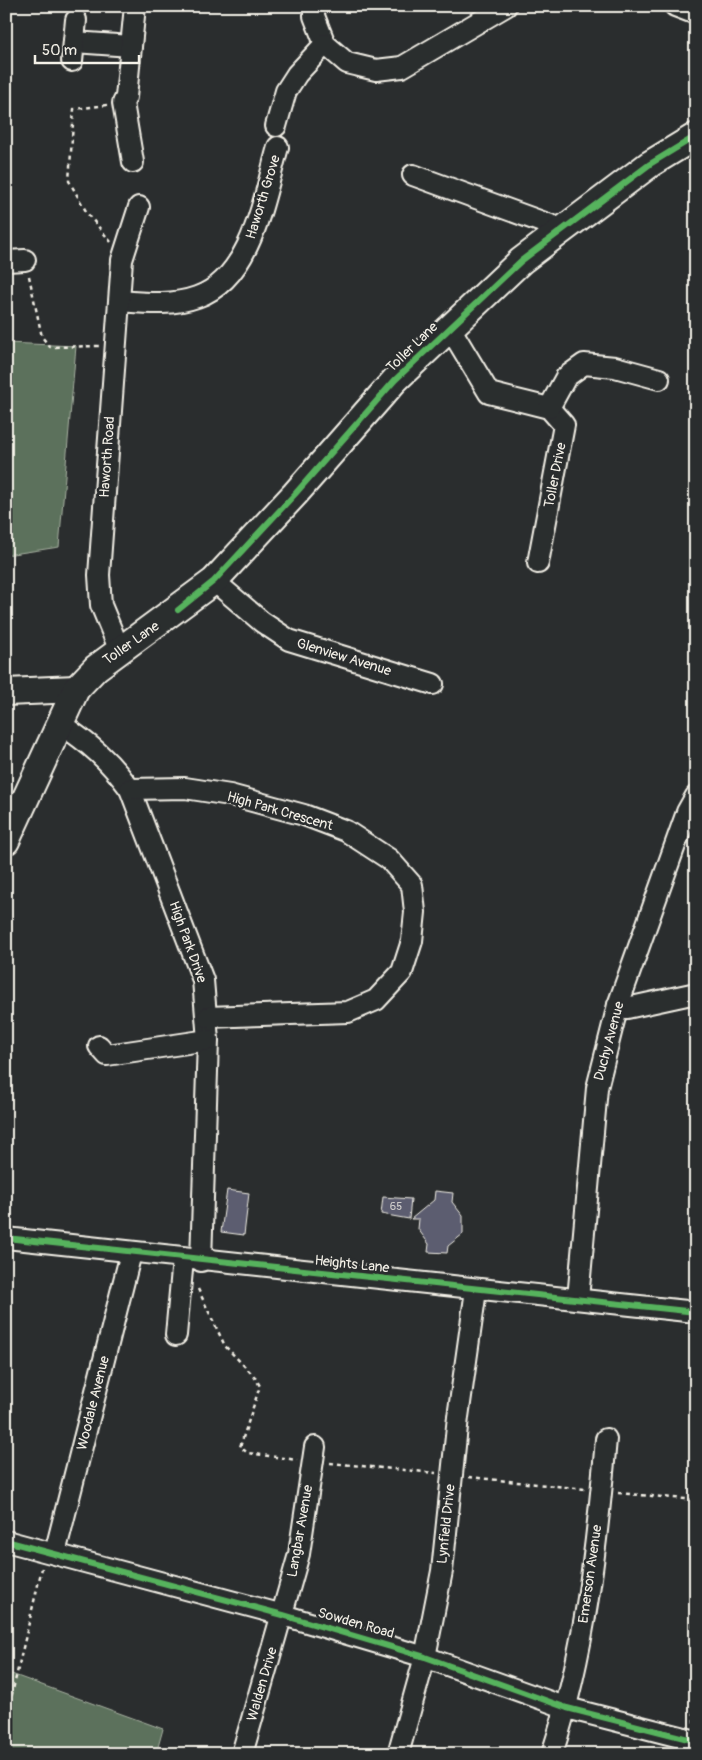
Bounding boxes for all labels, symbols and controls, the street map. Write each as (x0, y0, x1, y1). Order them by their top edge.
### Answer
scale bar (35, 32, 139, 64)
text: 50 m (42, 41, 77, 60)
street label: Haworth Grove (242, 153, 284, 241)
street label: Toller Lane (383, 318, 441, 376)
street label: Haworth Road (96, 416, 118, 498)
street label: Toller Drive (540, 441, 570, 509)
street label: Toller Lane (99, 617, 163, 669)
street label: Glenview Avenue (295, 635, 394, 680)
street label: High Park Crescent (225, 788, 335, 834)
street label: High Park Drive (165, 899, 211, 985)
street label: Duchy Avenue (590, 999, 628, 1082)
house number: 65 (390, 1200, 402, 1213)
street label: Heights Lane (314, 1252, 390, 1276)
street label: Woodale Avenue (73, 1354, 113, 1452)
street label: Langbar Avenue (284, 1483, 316, 1578)
street label: Lynfield Drive (433, 1483, 459, 1565)
street label: Emerson Avenue (575, 1524, 605, 1624)
street label: Sowden Road (316, 1604, 396, 1642)
street label: Walden Drive (243, 1645, 281, 1723)

